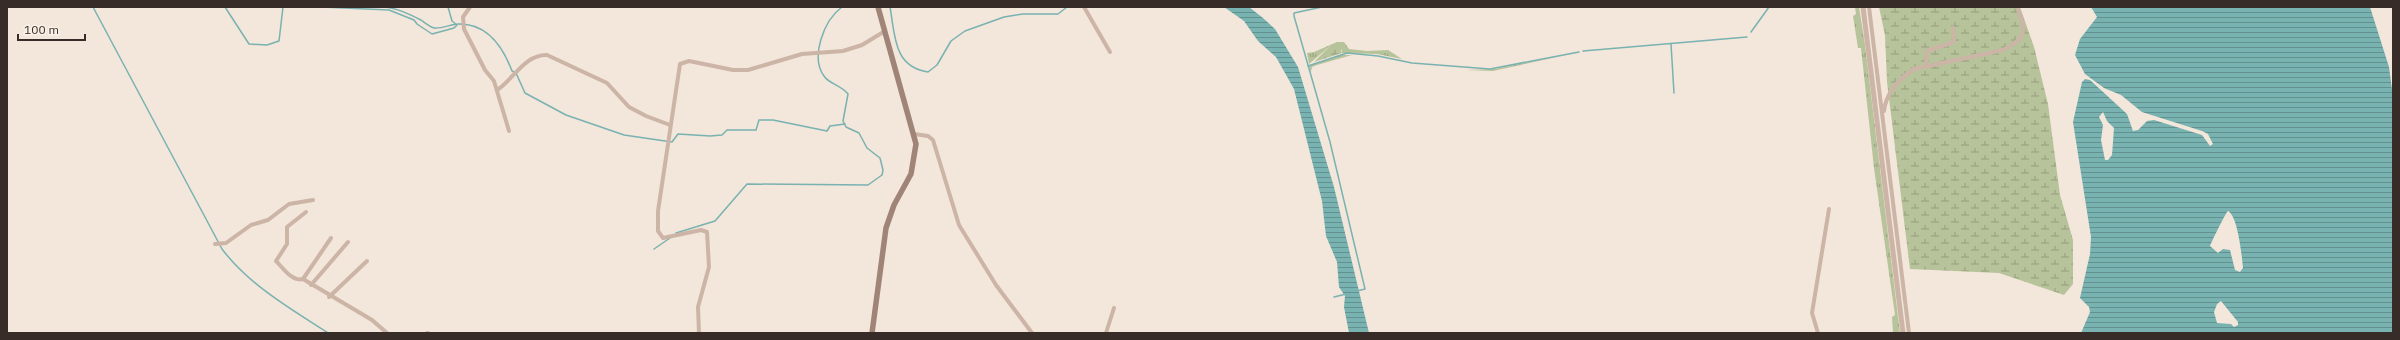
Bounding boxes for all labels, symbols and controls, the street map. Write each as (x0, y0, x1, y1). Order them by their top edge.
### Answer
scale bar (18, 16, 85, 42)
text: 100 m (24, 22, 59, 37)

